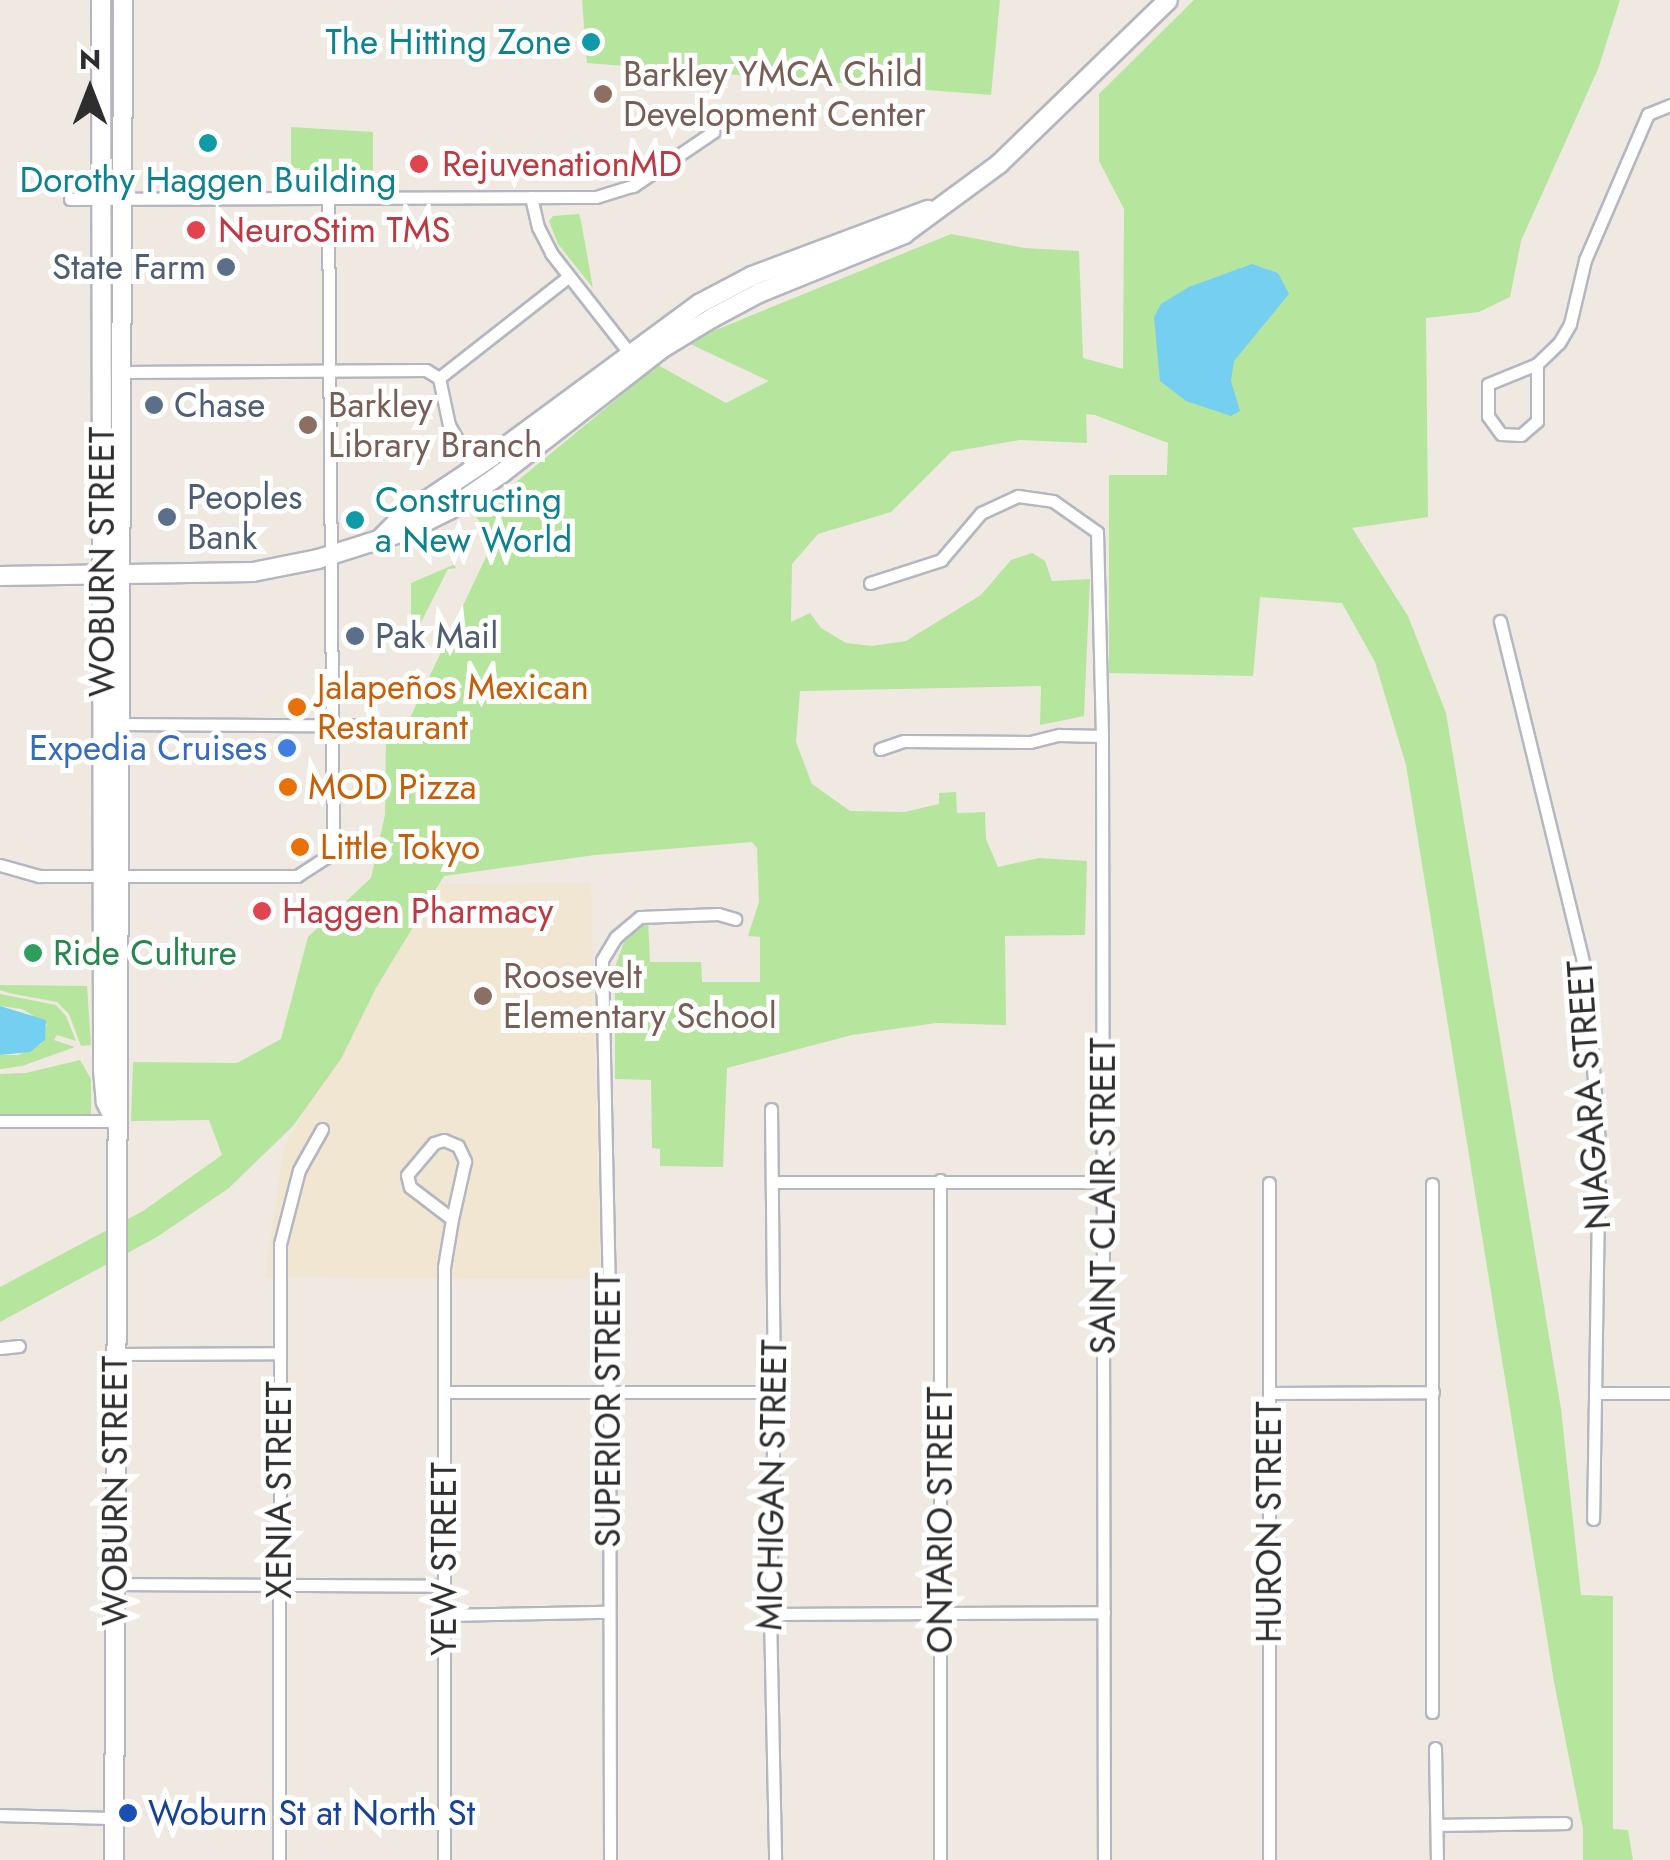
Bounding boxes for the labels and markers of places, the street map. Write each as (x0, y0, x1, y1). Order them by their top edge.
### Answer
place label: The Hitting Zone (325, 21, 571, 63)
marker: The Hitting Zone (580, 31, 602, 53)
place label: Barkley YMCA Child Development Center (623, 53, 926, 135)
marker: Barkley YMCA Child Development Center (592, 83, 614, 105)
marker: Dorothy Haggen Building (197, 132, 219, 154)
place label: RejuvenationMD (442, 143, 682, 185)
marker: RejuvenationMD (406, 151, 432, 177)
place label: Dorothy Haggen Building (19, 159, 397, 201)
place label: NeuroStim TMS (218, 209, 450, 251)
marker: NeuroStim TMS (183, 217, 209, 243)
place label: State Farm (52, 246, 206, 288)
marker: State Farm (215, 256, 237, 278)
place label: Chase (174, 384, 265, 426)
place label: Barkley Library Branch (328, 384, 542, 466)
marker: Chase (143, 394, 165, 416)
marker: Barkley Library Branch (297, 414, 319, 436)
place label: Peoples Bank (187, 476, 302, 558)
place label: Constructing a New World (375, 479, 572, 561)
marker: Peoples Bank (156, 506, 178, 528)
marker: Constructing a New World (344, 509, 366, 531)
place label: Pak Mail (375, 615, 498, 657)
marker: Pak Mail (344, 625, 366, 647)
place label: Jalapeños Mexican Restaurant (317, 666, 589, 748)
marker: Jalapeños Mexican Restaurant (286, 696, 308, 718)
place label: Expedia Cruises (29, 727, 267, 769)
marker: Expedia Cruises (276, 737, 298, 759)
place label: MOD Pizza (308, 766, 477, 808)
marker: MOD Pizza (277, 776, 299, 798)
place label: Little Tokyo (320, 826, 480, 868)
marker: Little Tokyo (289, 836, 311, 858)
place label: Haggen Pharmacy (282, 890, 553, 932)
marker: Haggen Pharmacy (251, 900, 273, 922)
place label: Ride Culture (53, 932, 237, 974)
marker: Ride Culture (22, 942, 44, 964)
place label: Roosevelt Elementary School (503, 955, 777, 1037)
marker: Roosevelt Elementary School (472, 985, 494, 1007)
place label: Woburn St at North St (148, 1792, 475, 1834)
marker: Woburn St at North St (117, 1802, 139, 1824)

